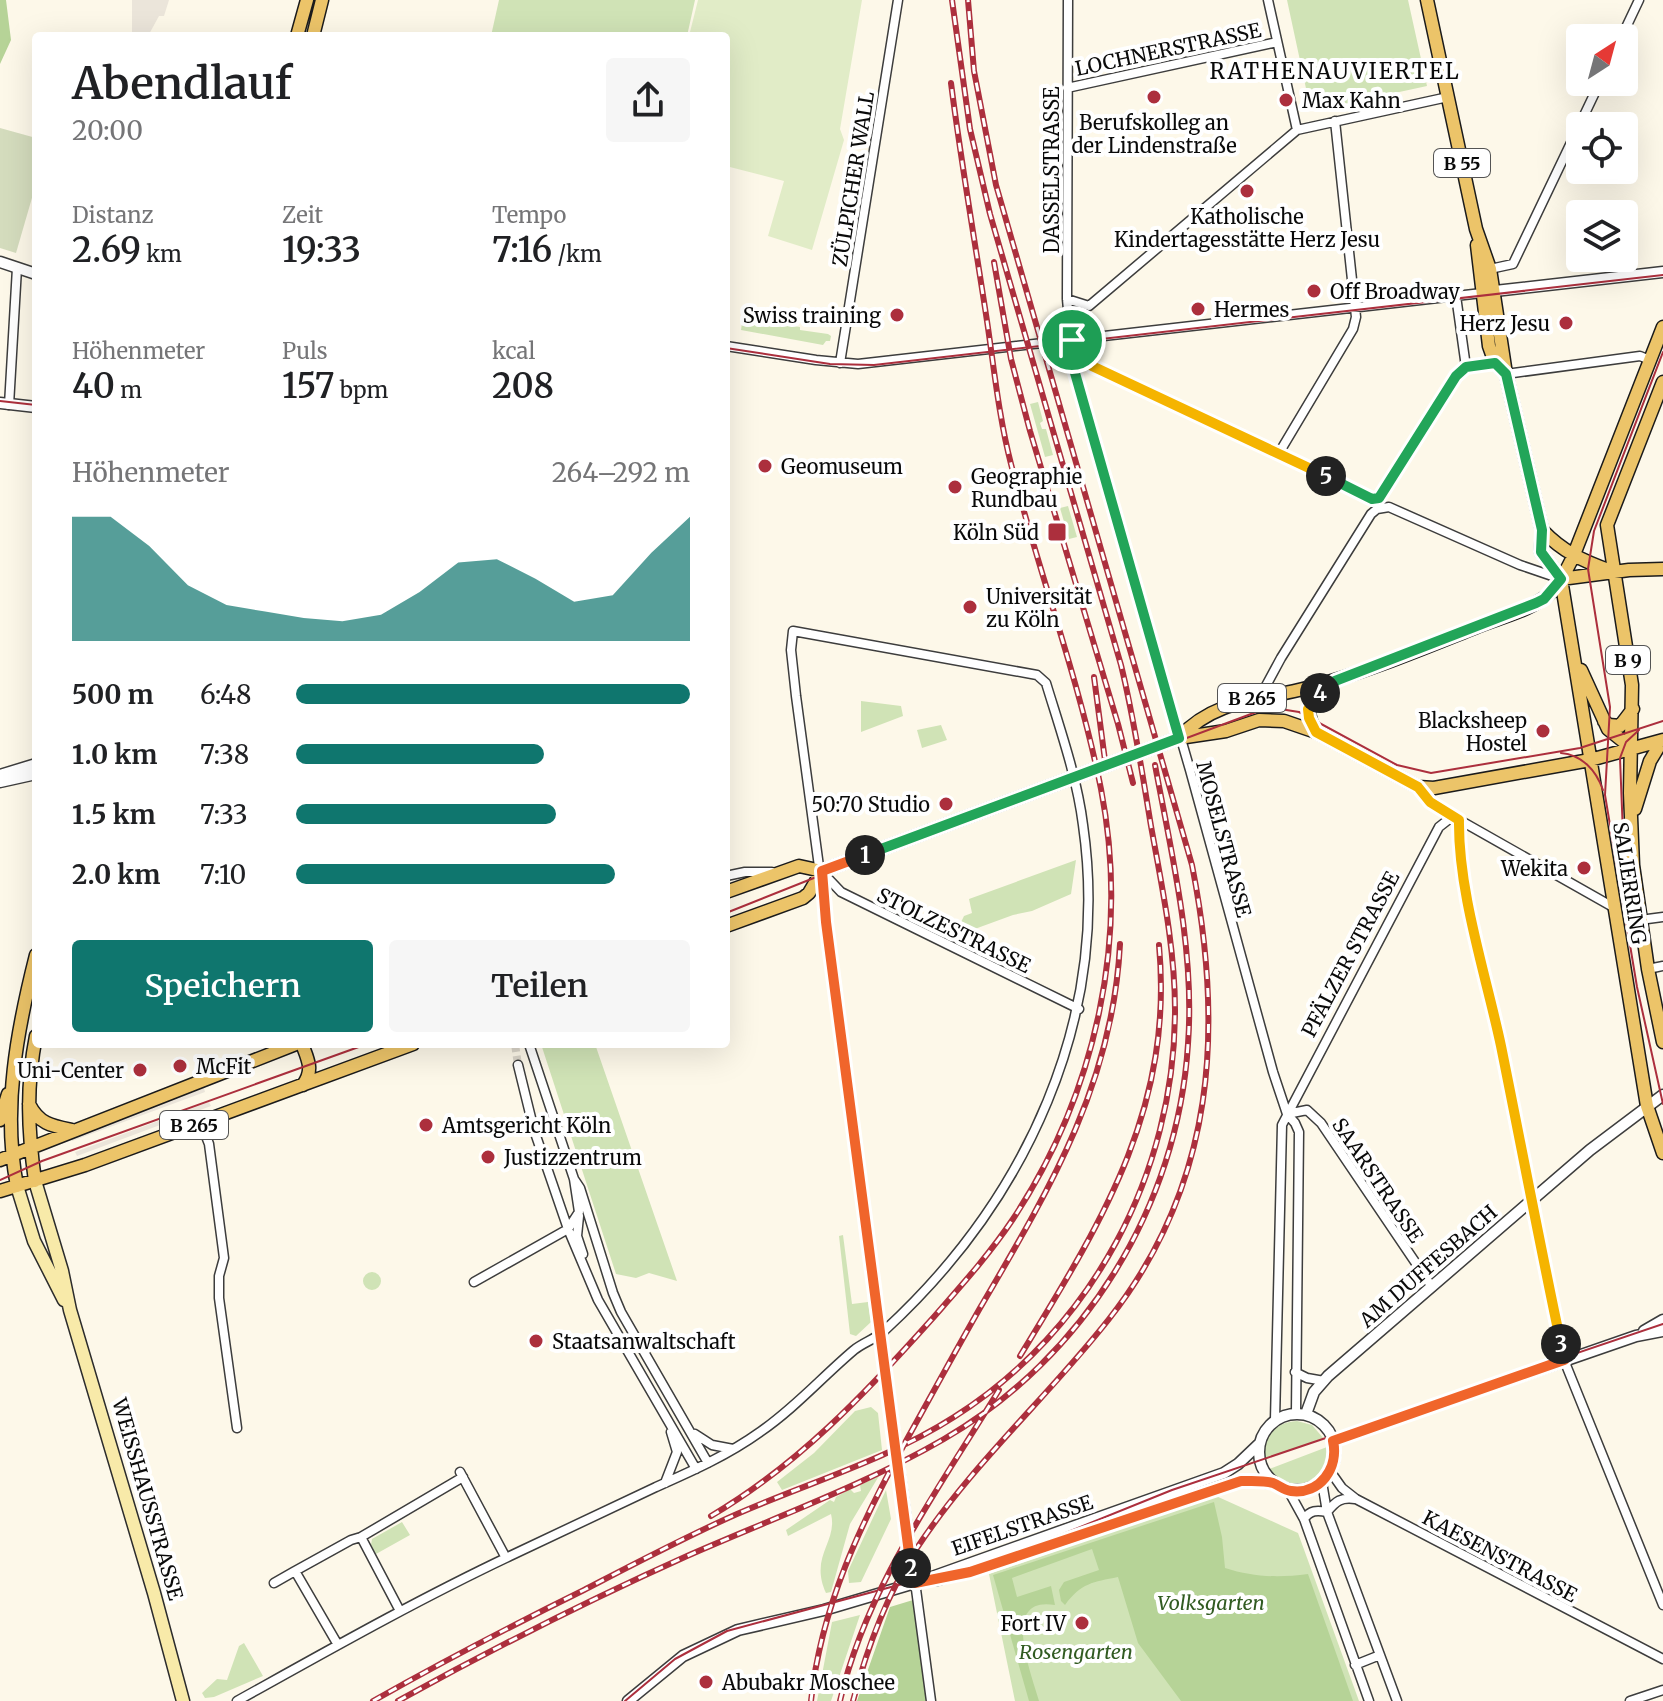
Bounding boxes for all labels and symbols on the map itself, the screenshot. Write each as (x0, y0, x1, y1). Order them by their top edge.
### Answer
street label: LOCHNERSTRASSE (1073, 17, 1263, 81)
north arrow (1566, 24, 1638, 96)
district label: RATHENAUVIERTEL (1209, 57, 1461, 85)
street label: DASSELSTRASSE (1039, 86, 1064, 254)
marker: Berufskolleg an der Lindenstraße (1145, 88, 1163, 106)
place label: Max Kahn (1302, 88, 1401, 113)
street label: ZÜLPICHER WALL (827, 89, 879, 268)
marker: Max Kahn (1277, 91, 1295, 109)
place label: Berufskolleg an der Lindenstraße (1071, 110, 1237, 158)
road number: B 55 (1434, 149, 1490, 177)
marker: Katholische Kindertagesstätte Herz Jesu (1238, 182, 1256, 200)
place label: Katholische Kindertagesstätte Herz Jesu (1114, 204, 1380, 252)
place label: Off Broadway (1330, 279, 1460, 304)
marker: Off Broadway (1305, 282, 1323, 300)
place label: Hermes (1214, 297, 1289, 322)
marker: Hermes (1189, 300, 1207, 318)
place label: Swiss training (743, 303, 881, 328)
marker: Swiss training (888, 306, 906, 324)
pin (1038, 306, 1106, 374)
place label: Herz Jesu (1460, 311, 1550, 336)
marker: Herz Jesu (1557, 314, 1575, 332)
place label: Geomuseum (781, 454, 903, 479)
pin: 5 (1306, 456, 1346, 496)
marker: Geomuseum (756, 457, 774, 475)
place label: Geographie Rundbau (971, 464, 1082, 512)
marker: Geographie Rundbau (946, 478, 964, 496)
place label: Köln Süd (953, 520, 1039, 545)
marker: Köln Süd (1046, 521, 1068, 543)
place label: Universität zu Köln (986, 584, 1093, 632)
marker: Universität zu Köln (961, 598, 979, 616)
road number: B 9 (1606, 646, 1650, 674)
pin: 4 (1300, 673, 1340, 713)
road number: B 265 (1218, 684, 1286, 712)
place label: Blacksheep Hostel (1418, 708, 1527, 756)
marker: Blacksheep Hostel (1534, 722, 1552, 740)
street label: MOSELSTRASSE (1191, 758, 1257, 920)
place label: 50:70 Studio (812, 792, 930, 817)
marker: 50:70 Studio (937, 795, 955, 813)
street label: SALIERRING (1608, 820, 1652, 946)
pin: 1 (845, 835, 885, 875)
place label: Wekita (1500, 856, 1568, 881)
marker: Wekita (1575, 859, 1593, 877)
street label: PFÄLZER STRASSE (1296, 867, 1404, 1041)
street label: STOLZESTRASSE (873, 882, 1035, 978)
place label: McFit (196, 1054, 251, 1079)
marker: McFit (171, 1057, 189, 1075)
place label: Uni-Center (17, 1058, 124, 1083)
marker: Uni-Center (131, 1061, 149, 1079)
road number: B 265 (160, 1111, 228, 1139)
place label: Amtsgericht Köln (441, 1113, 611, 1138)
street label: SAARSTRASSE (1327, 1113, 1429, 1247)
marker: Amtsgericht Köln (417, 1116, 435, 1134)
place label: Justizzentrum (503, 1145, 642, 1170)
marker: Justizzentrum (479, 1148, 497, 1166)
street label: AM DUFFESBACH (1353, 1199, 1502, 1333)
pin: 3 (1541, 1324, 1581, 1364)
place label: Staatsanwaltschaft (552, 1329, 736, 1354)
marker: Staatsanwaltschaft (527, 1332, 545, 1350)
street label: WEISSHAUSSTRASSE (107, 1394, 189, 1603)
street label: EIFELSTRASSE (948, 1489, 1096, 1561)
street label: KAESENSTRASSE (1418, 1505, 1582, 1608)
pin: 2 (891, 1548, 931, 1588)
park label: Volksgarten (1157, 1590, 1265, 1615)
place label: Fort IV (1000, 1611, 1067, 1636)
marker: Fort IV (1073, 1614, 1091, 1632)
park label: Rosengarten (1019, 1639, 1133, 1664)
place label: Abubakr Moschee (721, 1670, 895, 1695)
marker: Abubakr Moschee (697, 1673, 715, 1691)

